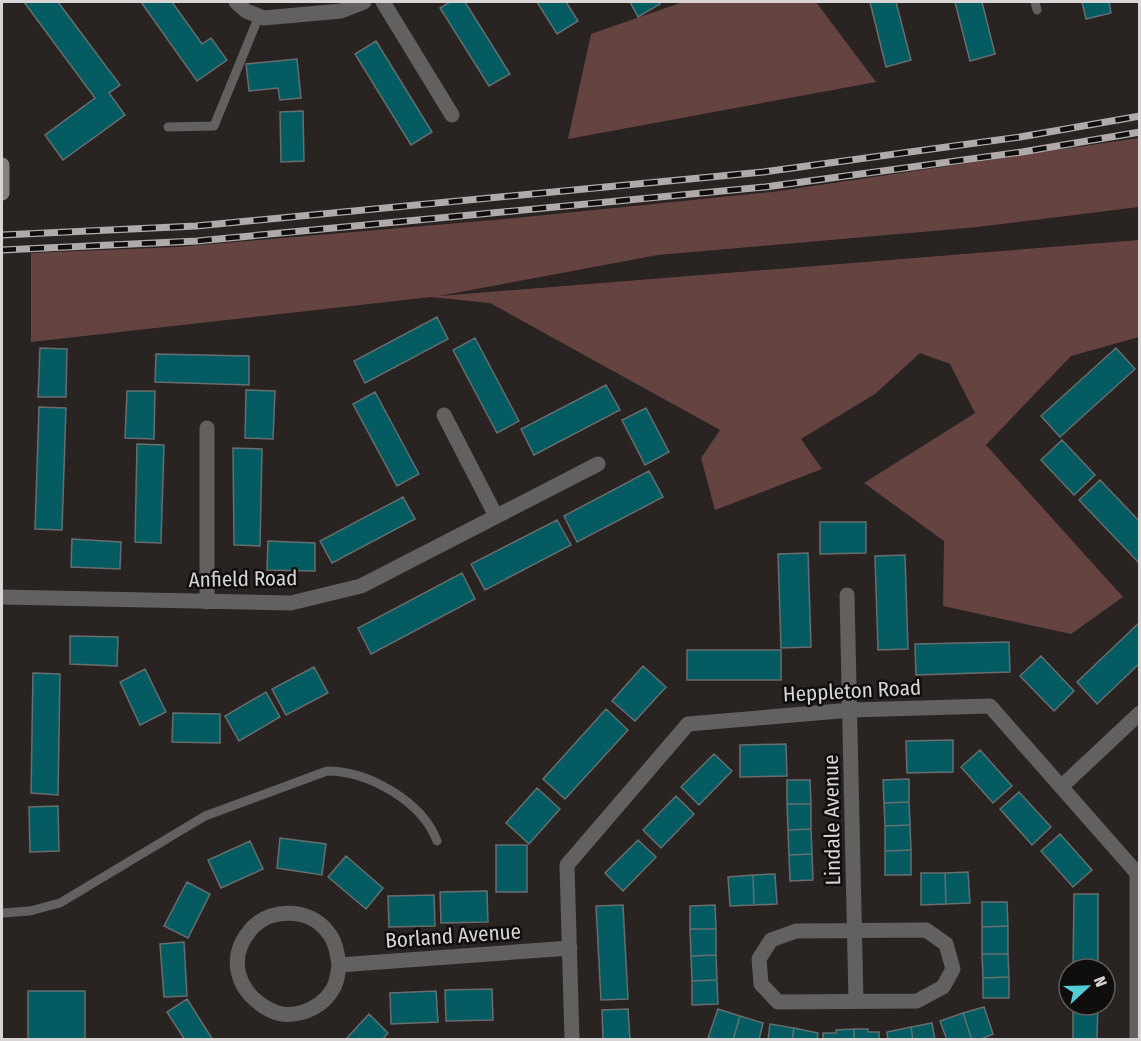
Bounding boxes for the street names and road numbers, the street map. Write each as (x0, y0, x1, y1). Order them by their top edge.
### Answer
street label: Anfield Road (188, 565, 298, 593)
street label: Heppleton Road (782, 674, 922, 708)
street label: Lindale Avenue (818, 754, 846, 886)
street label: Borland Avenue (384, 918, 522, 954)

